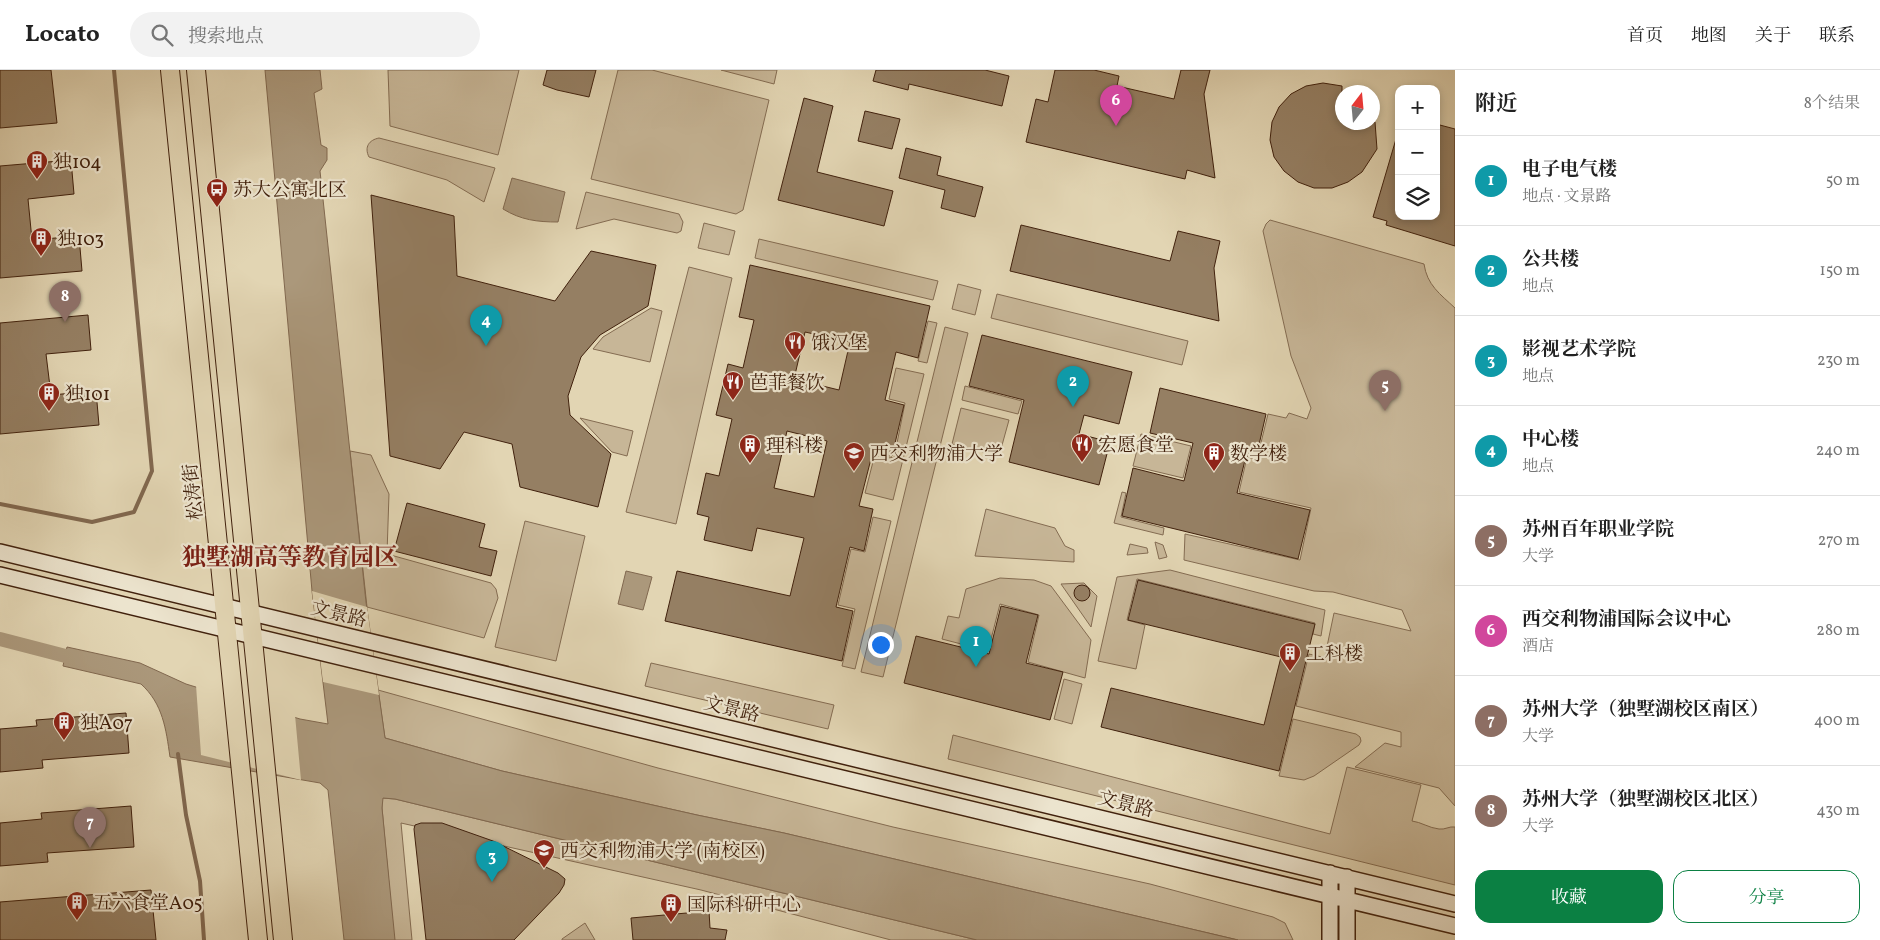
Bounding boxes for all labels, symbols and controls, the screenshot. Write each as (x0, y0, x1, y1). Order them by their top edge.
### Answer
search box (130, 12, 480, 57)
text: Locato (25, 18, 100, 52)
icon: search (148, 21, 176, 49)
text: 搜索地点 (188, 24, 264, 50)
text: 首页 (1627, 24, 1663, 49)
text: 地图 (1691, 24, 1727, 49)
text: 关于 (1755, 24, 1791, 49)
text: 联系 (1819, 24, 1855, 49)
pin: 6 (1100, 85, 1132, 126)
north arrow (1335, 85, 1380, 130)
map controls (1395, 85, 1440, 220)
button: + (1395, 85, 1440, 130)
text: 附近 (1475, 90, 1517, 119)
text: 8个结果 (1804, 93, 1860, 115)
button: − (1395, 130, 1440, 175)
building icon: 独104 (25, 149, 49, 180)
place label: 独104 (53, 150, 102, 176)
text: 电子电气楼 (1522, 157, 1617, 183)
text: 1 (1488, 170, 1494, 192)
text: 50 m (1826, 170, 1860, 192)
button: layers (1395, 175, 1440, 220)
bus stop icon: 苏大公寓北区 (205, 177, 229, 208)
place label: 苏大公寓北区 (233, 178, 347, 204)
text: 地点 · 文景路 (1522, 186, 1612, 208)
building icon: 独103 (29, 226, 53, 257)
place label: 独103 (57, 227, 104, 253)
text: 公共楼 (1522, 247, 1579, 273)
text: 2 (1487, 260, 1495, 282)
text: 150 m (1819, 260, 1860, 282)
text: 地点 (1522, 276, 1554, 298)
pin: 8 (49, 281, 81, 322)
pin: 4 (470, 305, 502, 346)
restaurant icon: 饿汉堡 (783, 330, 807, 361)
place label: 饿汉堡 (811, 331, 868, 357)
text: 影视艺术学院 (1522, 337, 1636, 363)
text: 3 (1487, 350, 1495, 372)
text: 230 m (1817, 350, 1860, 372)
pin: 2 (1057, 366, 1089, 407)
text: 地点 (1522, 366, 1554, 388)
restaurant icon: 芭菲餐饮 (721, 370, 745, 401)
pin: 5 (1369, 370, 1401, 411)
place label: 芭菲餐饮 (749, 371, 825, 397)
building icon: 独101 (37, 381, 61, 412)
place label: 独101 (65, 382, 110, 408)
text: 中心楼 (1522, 427, 1579, 453)
restaurant icon: 宏愿食堂 (1070, 432, 1094, 463)
building icon: 理科楼 (738, 433, 762, 464)
place label: 宏愿食堂 (1098, 433, 1174, 459)
place label: 理科楼 (766, 434, 823, 460)
text: 4 (1486, 440, 1496, 462)
text: 240 m (1816, 440, 1860, 462)
school or university icon: 西交利物浦大学 (842, 441, 866, 472)
building icon: 数学楼 (1202, 441, 1226, 472)
place label: 西交利物浦大学 (870, 442, 1003, 468)
place label: 数学楼 (1230, 442, 1287, 468)
text: 地点 (1522, 456, 1554, 478)
street label: 松涛街 (178, 462, 210, 522)
text: 苏州百年职业学院 (1522, 517, 1674, 543)
text: 5 (1487, 530, 1495, 552)
text: 270 m (1818, 530, 1860, 552)
district label: 独墅湖高等教育园区 (182, 542, 398, 576)
text: 大学 (1522, 546, 1554, 568)
street label: 文景路 (308, 595, 369, 634)
text: 西交利物浦国际会议中心 (1522, 607, 1731, 633)
text: 6 (1487, 620, 1495, 642)
text: 280 m (1816, 620, 1860, 642)
pin: 1 (960, 626, 992, 667)
your location (868, 632, 894, 658)
text: 酒店 (1522, 636, 1554, 658)
building icon: 工科楼 (1278, 641, 1302, 672)
place label: 工科楼 (1306, 642, 1363, 668)
street label: 文景路 (701, 690, 762, 729)
text: 苏州大学（独墅湖校区南区） (1522, 697, 1769, 723)
building icon: 独A07 (52, 710, 76, 741)
text: 7 (1487, 710, 1495, 732)
text: 400 m (1814, 710, 1860, 732)
place label: 独A07 (80, 711, 133, 737)
text: 大学 (1522, 726, 1554, 748)
street label: 文景路 (1095, 785, 1156, 824)
text: 苏州大学（独墅湖校区北区） (1522, 787, 1769, 813)
text: 8 (1487, 800, 1495, 822)
text: 430 m (1816, 800, 1860, 822)
pin: 7 (74, 807, 106, 848)
text: 大学 (1522, 816, 1554, 838)
school or university icon: 西交利物浦大学 (南校区) (532, 838, 556, 869)
place label: 西交利物浦大学 (南校区) (560, 839, 765, 865)
pin: 3 (476, 841, 508, 882)
button: 收藏 (1475, 870, 1663, 923)
button: 分享 (1673, 870, 1860, 923)
building icon: 五六食堂A05 (65, 890, 89, 921)
place label: 五六食堂A05 (93, 891, 203, 917)
building icon: 国际科研中心 (659, 892, 683, 923)
place label: 国际科研中心 (687, 893, 801, 919)

